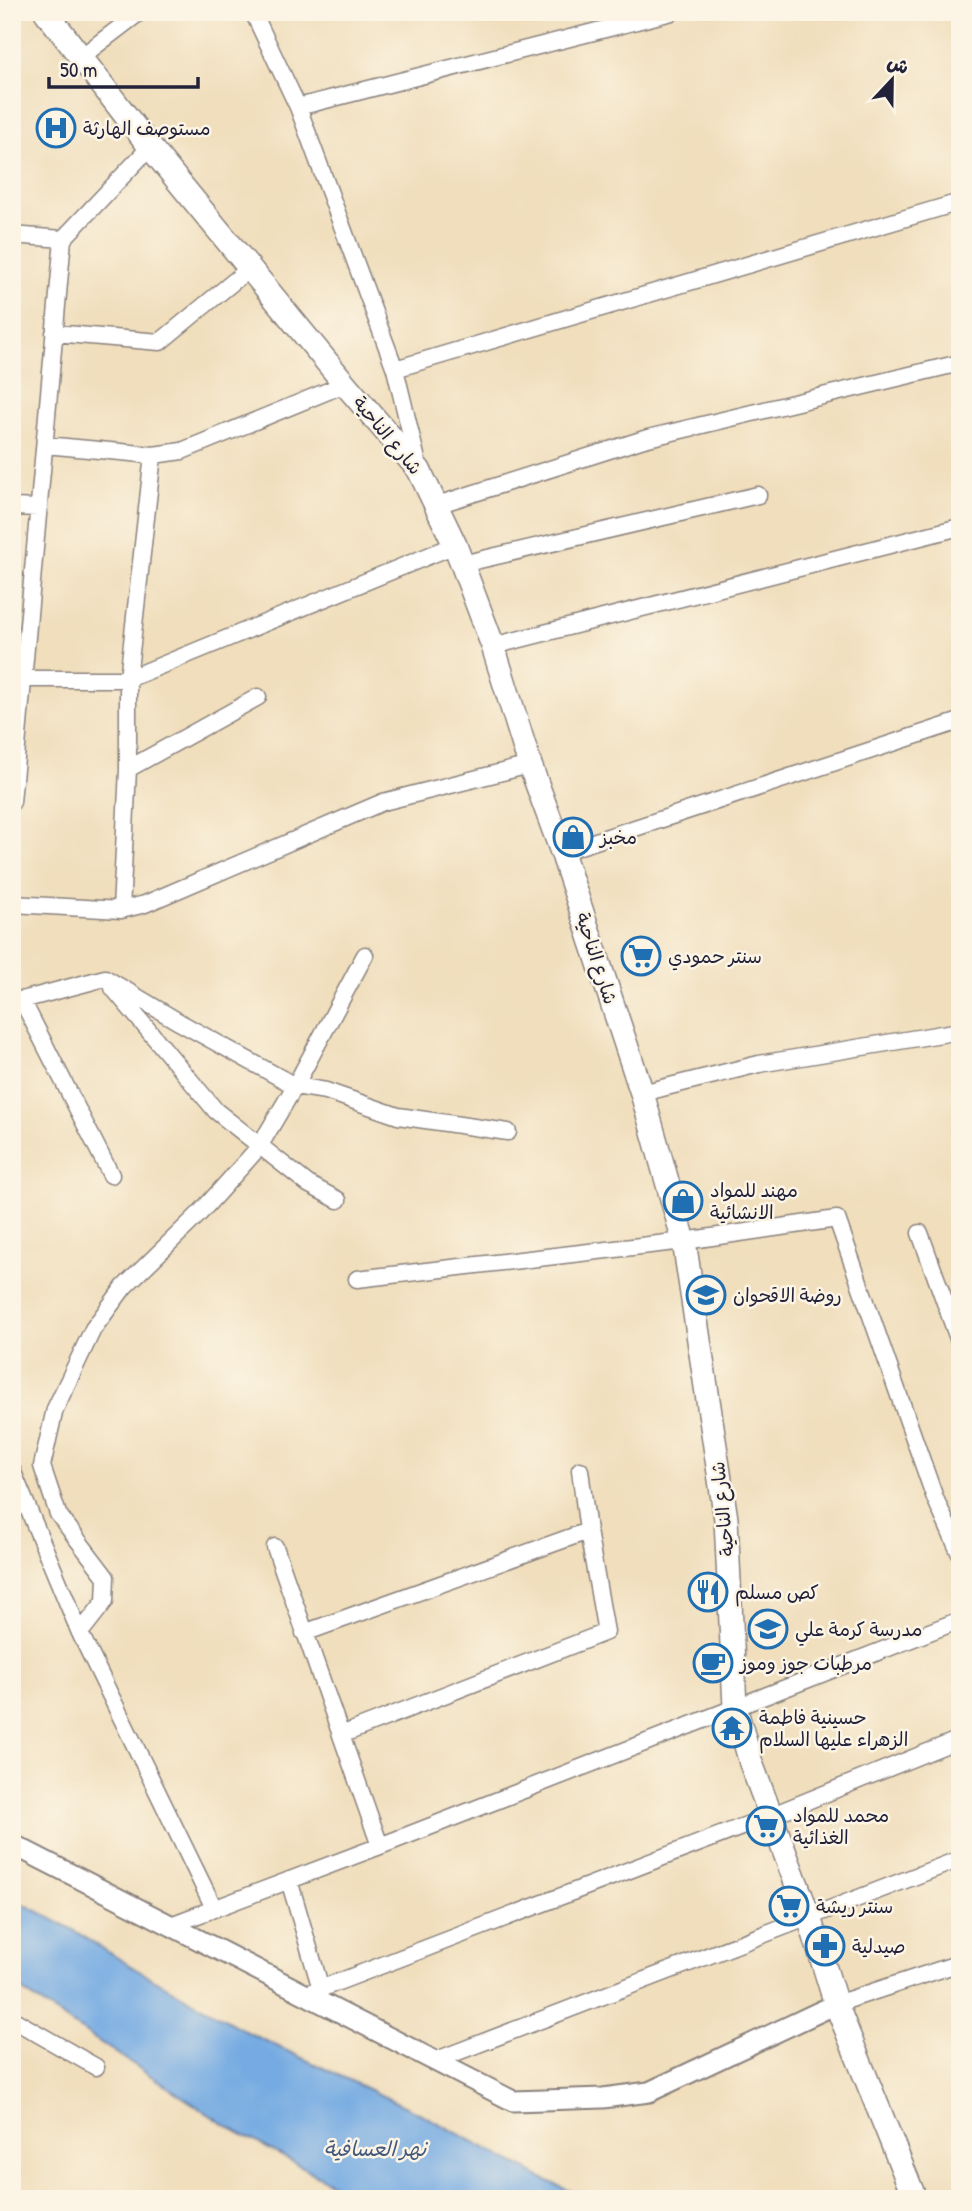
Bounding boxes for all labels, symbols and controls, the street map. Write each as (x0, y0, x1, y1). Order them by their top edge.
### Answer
scale bar (49, 46, 198, 90)
north arrow (856, 46, 926, 116)
text: ش (884, 48, 913, 80)
text: 50 m (60, 55, 97, 84)
hospital icon: مستوصف الهارثة (35, 107, 77, 149)
place label: مستوصف الهارثة (83, 115, 211, 141)
street label: شارع الناحية (347, 390, 429, 480)
shop icon: مخبز (552, 816, 594, 858)
place label: مخبز (598, 824, 637, 850)
street label: شارع الناحية (569, 909, 624, 1008)
supermarket icon: سنتر حمودي (620, 935, 662, 977)
place label: سنتر حمودي (668, 943, 762, 971)
place label: مهند للمواد الانشائية (710, 1177, 798, 1225)
shop icon: مهند للمواد الانشائية (662, 1180, 704, 1222)
school or university icon: روضة الاقحوان (685, 1274, 727, 1316)
place label: روضة الاقحوان (733, 1282, 842, 1308)
street label: شارع الناحية (704, 1460, 741, 1558)
restaurant icon: كص مسلم (687, 1571, 729, 1613)
place label: كص مسلم (735, 1579, 819, 1607)
school or university icon: مدرسة كرمة علي (747, 1608, 789, 1650)
place label: مدرسة كرمة علي (795, 1616, 922, 1646)
cafe icon: مرطبات جوز وموز (692, 1642, 734, 1684)
place label: مرطبات جوز وموز (738, 1650, 872, 1676)
place label: حسينية فاطمة الزهراء عليها السلام (759, 1704, 908, 1754)
temple icon: حسينية فاطمة الزهراء عليها السلام (711, 1707, 753, 1749)
place label: محمد للمواد الغذائية (793, 1802, 889, 1850)
supermarket icon: محمد للمواد الغذائية (745, 1805, 787, 1847)
supermarket icon: سنتر ريشة (768, 1885, 810, 1927)
place label: سنتر ريشة (816, 1893, 893, 1919)
pharmacy icon: صيدلية (804, 1925, 846, 1967)
place label: صيدلية (852, 1933, 905, 1959)
water label: نهر العسافية (324, 2134, 428, 2163)

